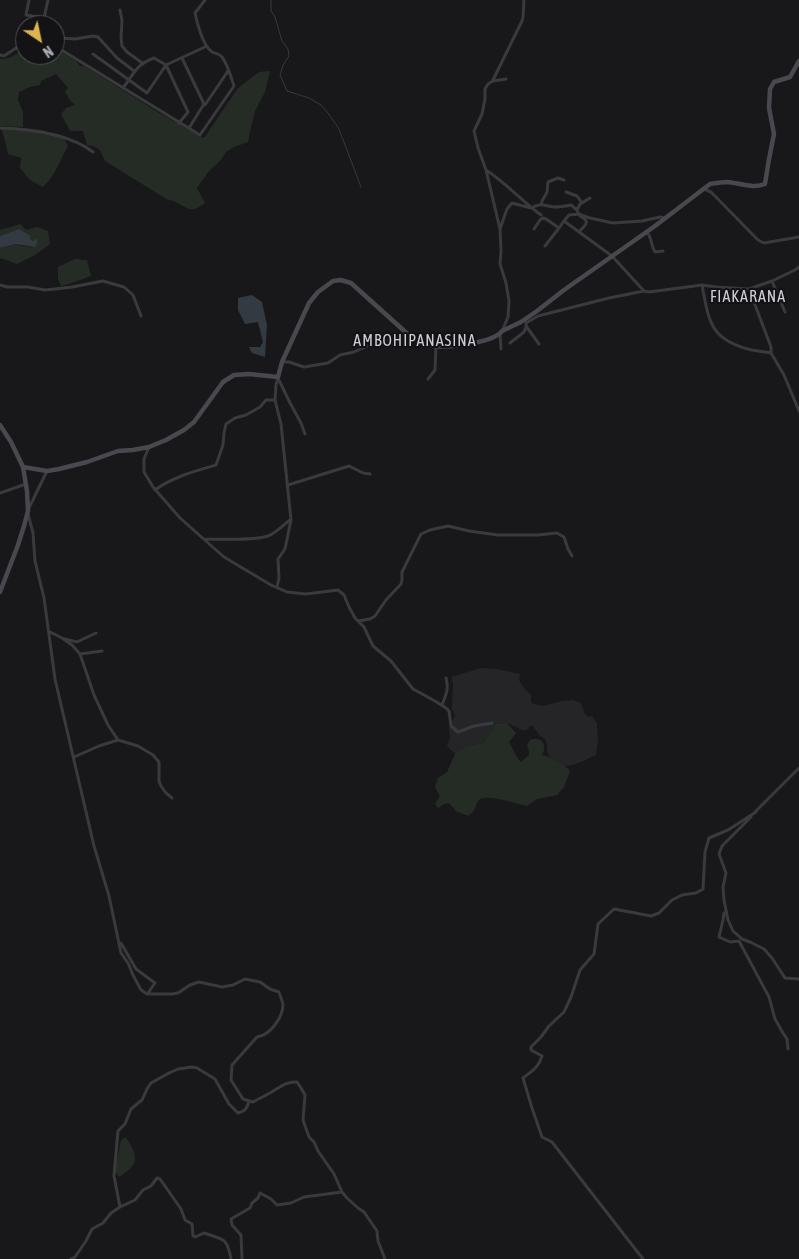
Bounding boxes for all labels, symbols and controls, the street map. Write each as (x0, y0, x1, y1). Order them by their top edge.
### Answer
north arrow (15, 15, 65, 65)
text: N (40, 43, 56, 61)
district label: FIAKARANA (709, 287, 787, 307)
district label: AMBOHIPANASINA (352, 331, 478, 351)

